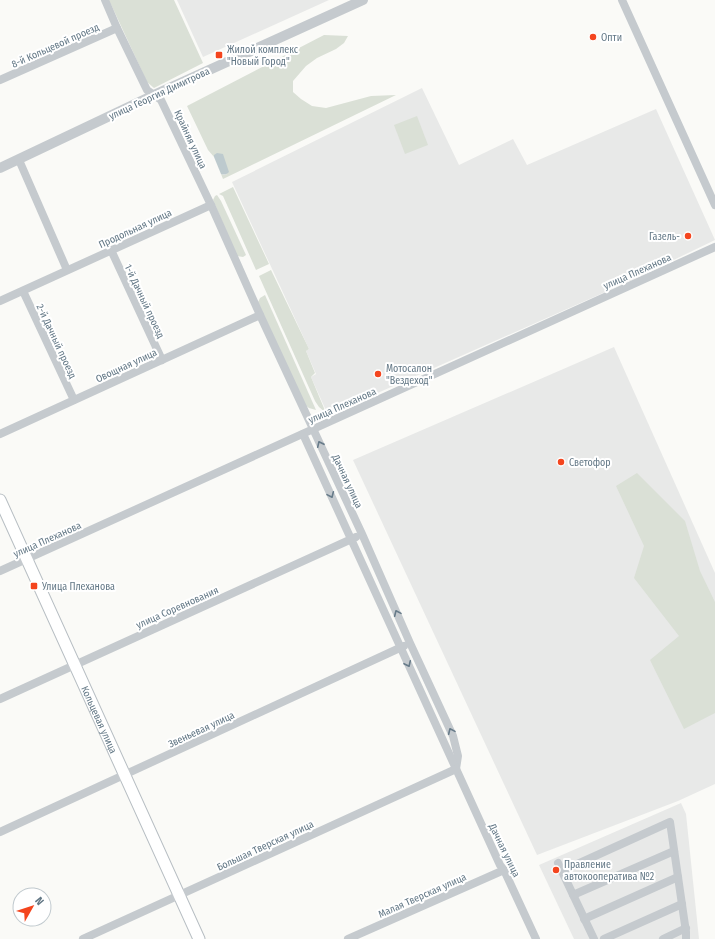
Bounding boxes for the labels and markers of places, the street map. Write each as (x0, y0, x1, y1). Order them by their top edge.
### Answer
marker: Опти (588, 32, 598, 42)
place label: Опти (601, 32, 622, 44)
place label: Жилой комплекс "Новый Город" (227, 44, 299, 68)
marker: Жилой комплекс "Новый Город" (214, 50, 224, 60)
place label: Газель- (649, 231, 680, 243)
marker: Газель- (683, 231, 693, 241)
place label: Мотосалон "Вездеход" (386, 363, 433, 387)
marker: Мотосалон "Вездеход" (373, 369, 383, 379)
marker: Светофор (556, 457, 566, 467)
place label: Светофор (569, 457, 611, 469)
marker: Улица Плеханова (29, 581, 39, 591)
place label: Улица Плеханова (41, 581, 115, 593)
place label: Правление автокооператива №2 (564, 859, 655, 883)
marker: Правление автокооператива №2 (551, 865, 561, 875)

